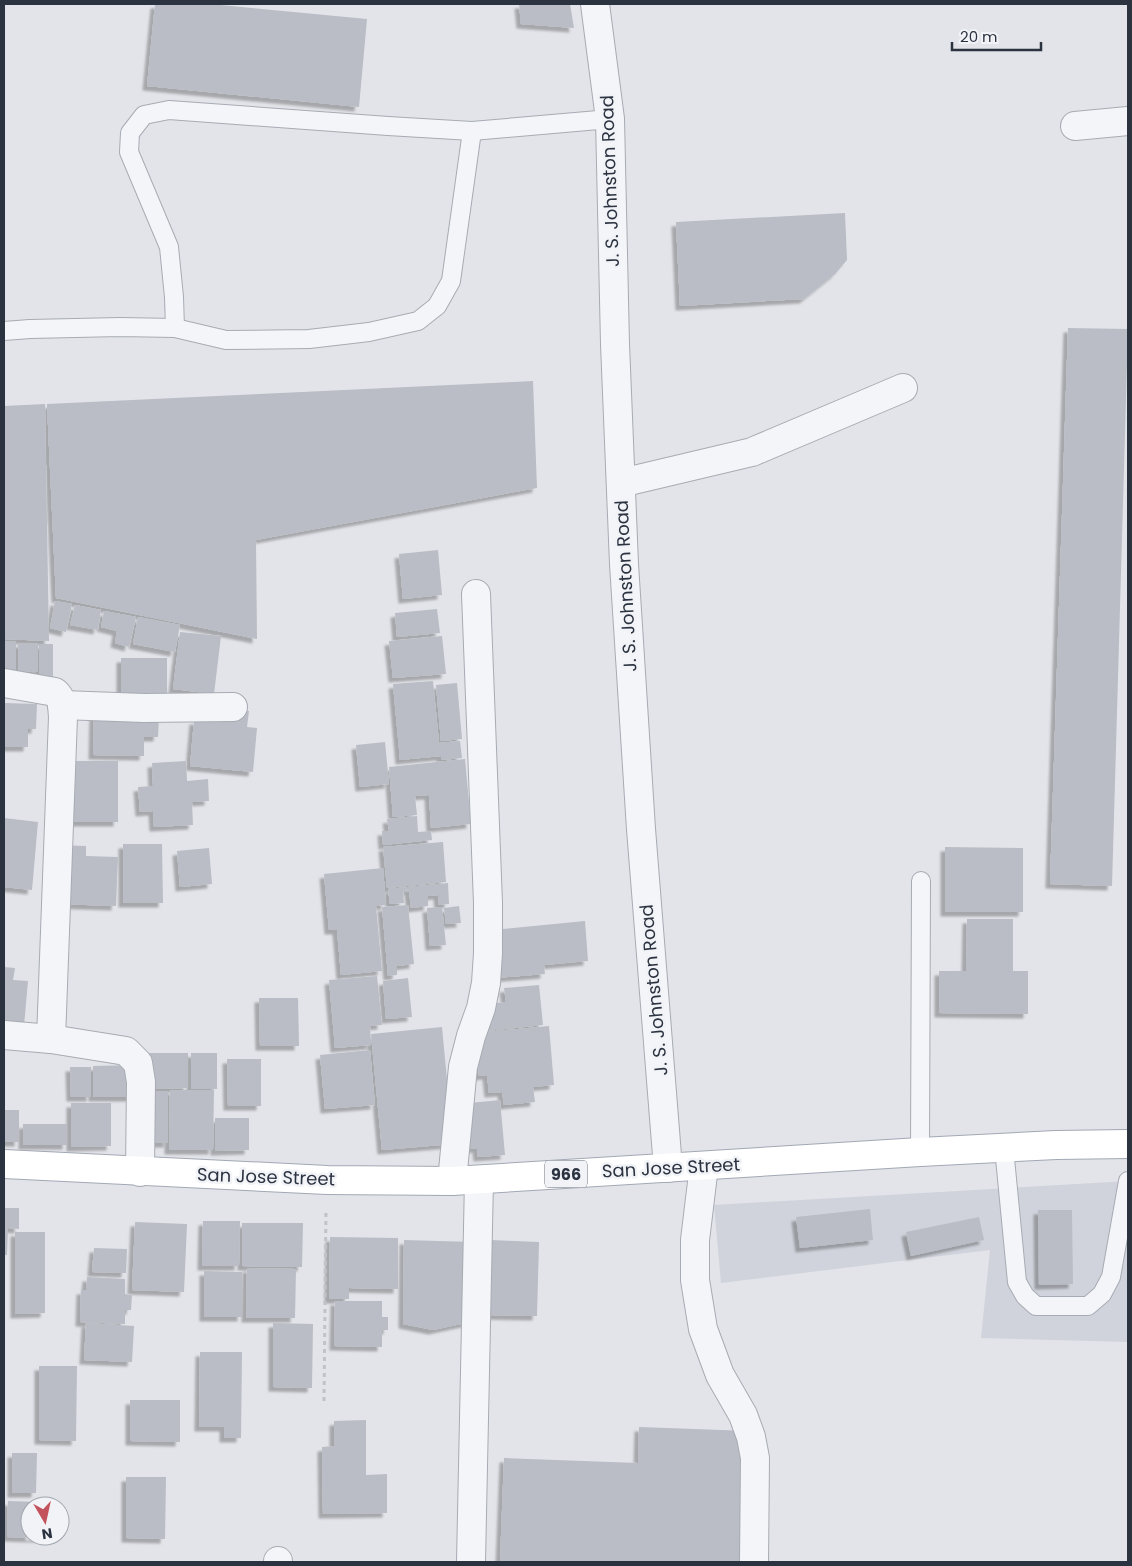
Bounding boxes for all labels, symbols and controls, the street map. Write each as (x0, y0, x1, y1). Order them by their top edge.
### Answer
scale bar (952, 20, 1041, 52)
text: 20 m (960, 26, 998, 47)
street label: J. S. Johnston Road (594, 95, 625, 267)
street label: J. S. Johnston Road (609, 499, 642, 673)
street label: J. S. Johnston Road (634, 903, 673, 1077)
street label: San Jose Street (601, 1151, 741, 1184)
road number: 966 (545, 1160, 587, 1188)
street label: San Jose Street (197, 1162, 336, 1191)
north arrow (20, 1496, 70, 1546)
text: N (40, 1523, 54, 1545)

